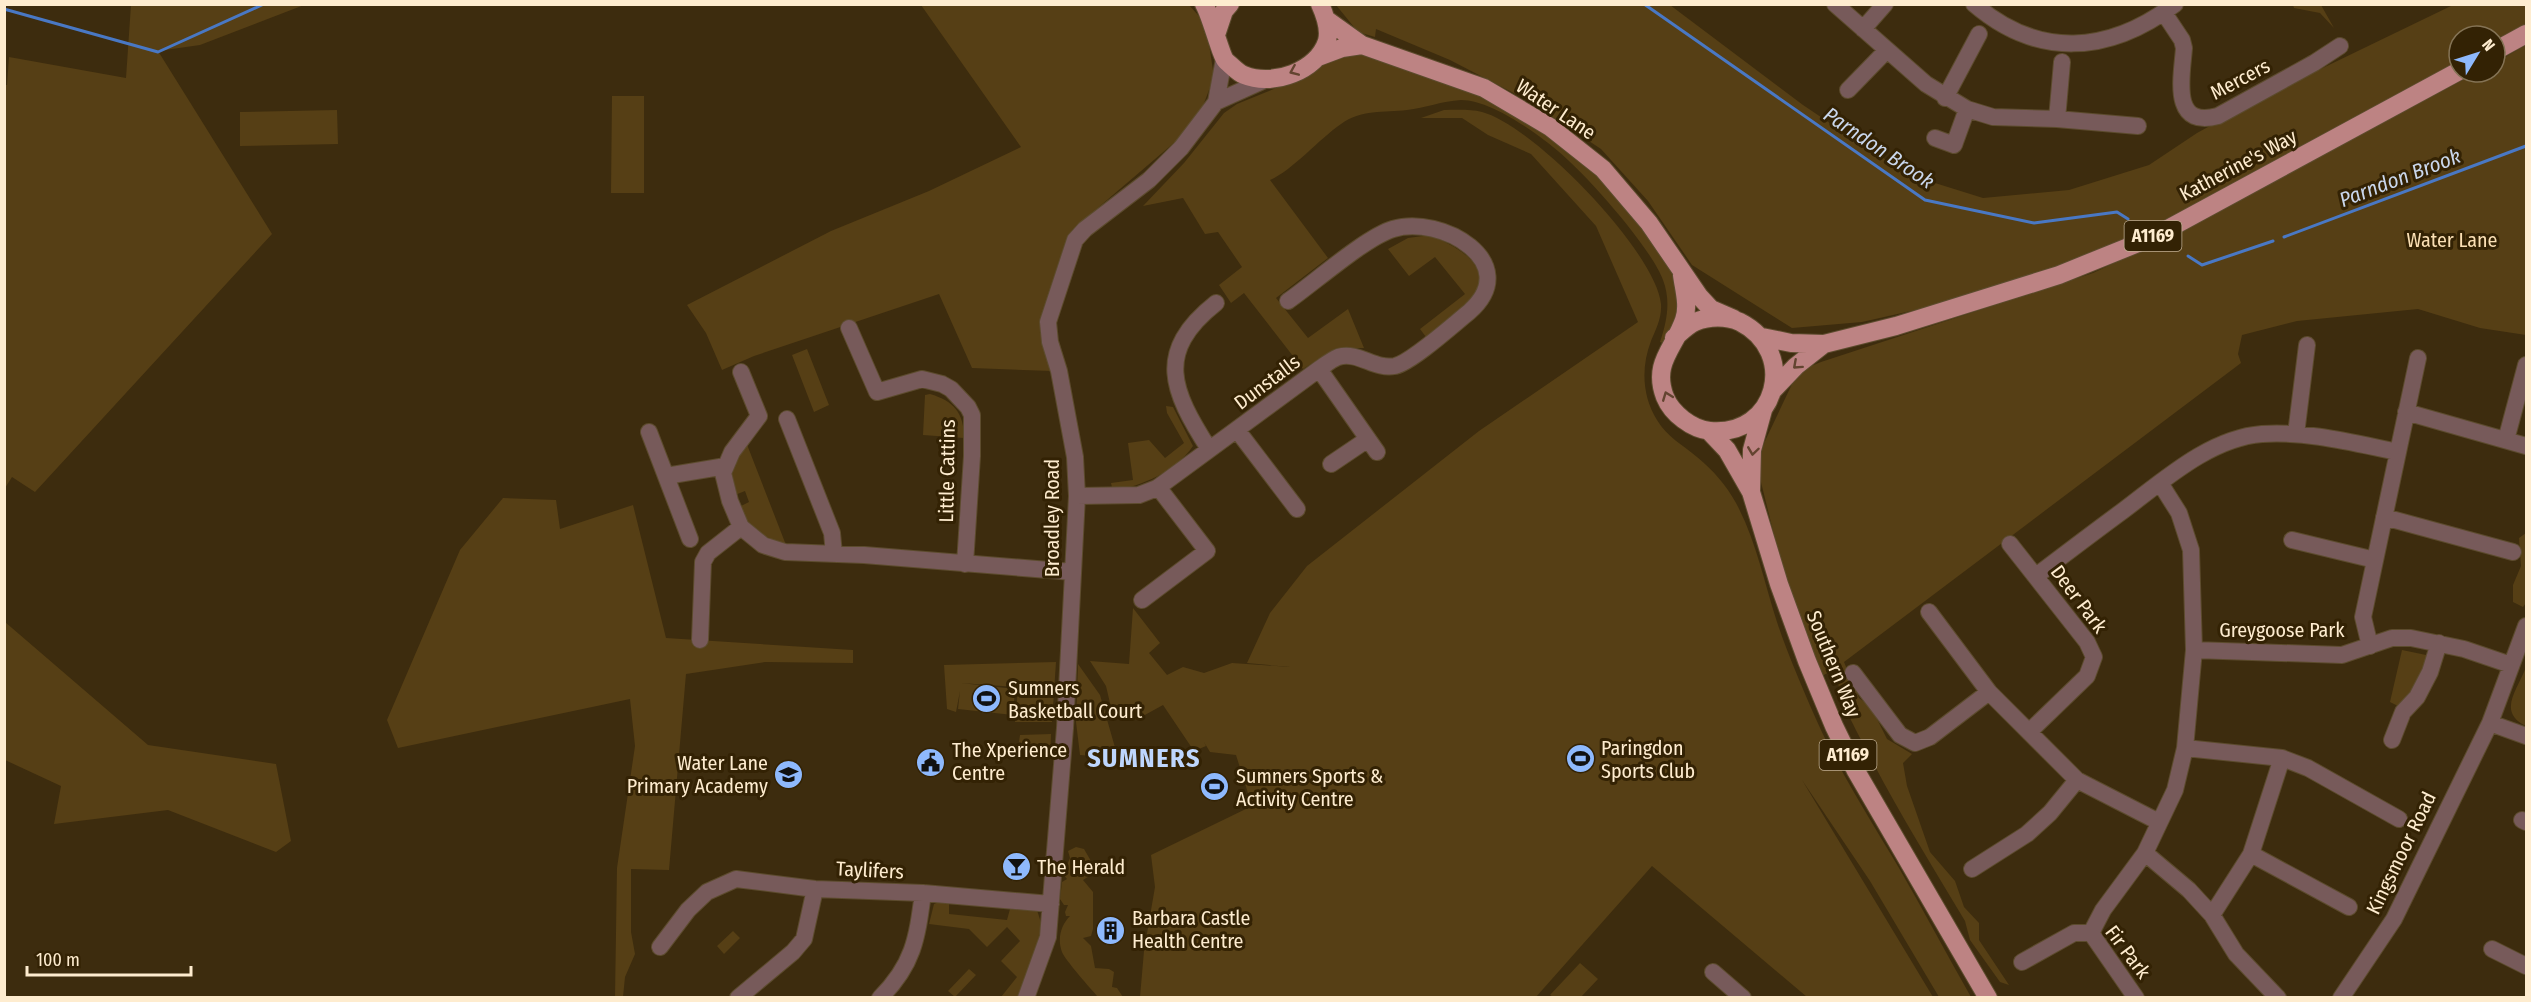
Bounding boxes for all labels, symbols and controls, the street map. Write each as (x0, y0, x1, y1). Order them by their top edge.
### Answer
north arrow (2447, 24, 2507, 84)
text: N (2478, 35, 2499, 55)
street label: Mercers (2206, 53, 2274, 105)
one-way arrow (1290, 64, 1301, 76)
street label: Water Lane (1512, 74, 1600, 144)
water label: Parndon Brook (1819, 101, 1939, 195)
street label: Katherine's Way (2175, 124, 2301, 206)
water label: Parndon Brook (2336, 143, 2464, 213)
road number: A1169 (2124, 221, 2182, 251)
park label: Water Lane (2407, 228, 2497, 252)
street label: Dunstalls (1229, 349, 1305, 415)
one-way arrow (1793, 358, 1804, 369)
one-way arrow (1661, 391, 1674, 402)
street label: Little Cattins (934, 419, 960, 523)
one-way arrow (1748, 446, 1760, 455)
street label: Broadley Road (1040, 459, 1064, 577)
street label: Deer Park (2046, 560, 2113, 638)
street label: Southern Way (1802, 607, 1866, 721)
street label: Greygoose Park (2219, 618, 2345, 642)
place label: Sumners Basketball Court (1008, 676, 1143, 723)
sports icon: Sumners Basketball Court (971, 683, 1003, 715)
place label: Paringdon Sports Club (1601, 736, 1695, 783)
place label: The Xperience Centre (952, 738, 1067, 785)
road number: A1169 (1820, 740, 1876, 770)
district label: SUMNERS (1087, 743, 1201, 774)
sports icon: Paringdon Sports Club (1564, 743, 1596, 775)
public building icon: The Xperience Centre (915, 746, 947, 778)
place label: Water Lane Primary Academy (627, 751, 768, 798)
school or university icon: Water Lane Primary Academy (773, 759, 805, 791)
place label: Sumners Sports & Activity Centre (1236, 764, 1383, 811)
sports icon: Sumners Sports & Activity Centre (1199, 771, 1231, 803)
street label: Kingsmoor Road (2361, 788, 2441, 918)
bar icon: The Herald (1000, 851, 1032, 883)
place label: The Herald (1037, 855, 1125, 879)
street label: Taylifers (835, 856, 905, 884)
place label: Barbara Castle Health Centre (1132, 906, 1250, 953)
building icon: Barbara Castle Health Centre (1095, 914, 1127, 946)
street label: Fir Park (2100, 921, 2156, 984)
scale bar (27, 939, 190, 977)
text: 100 m (36, 949, 80, 971)

